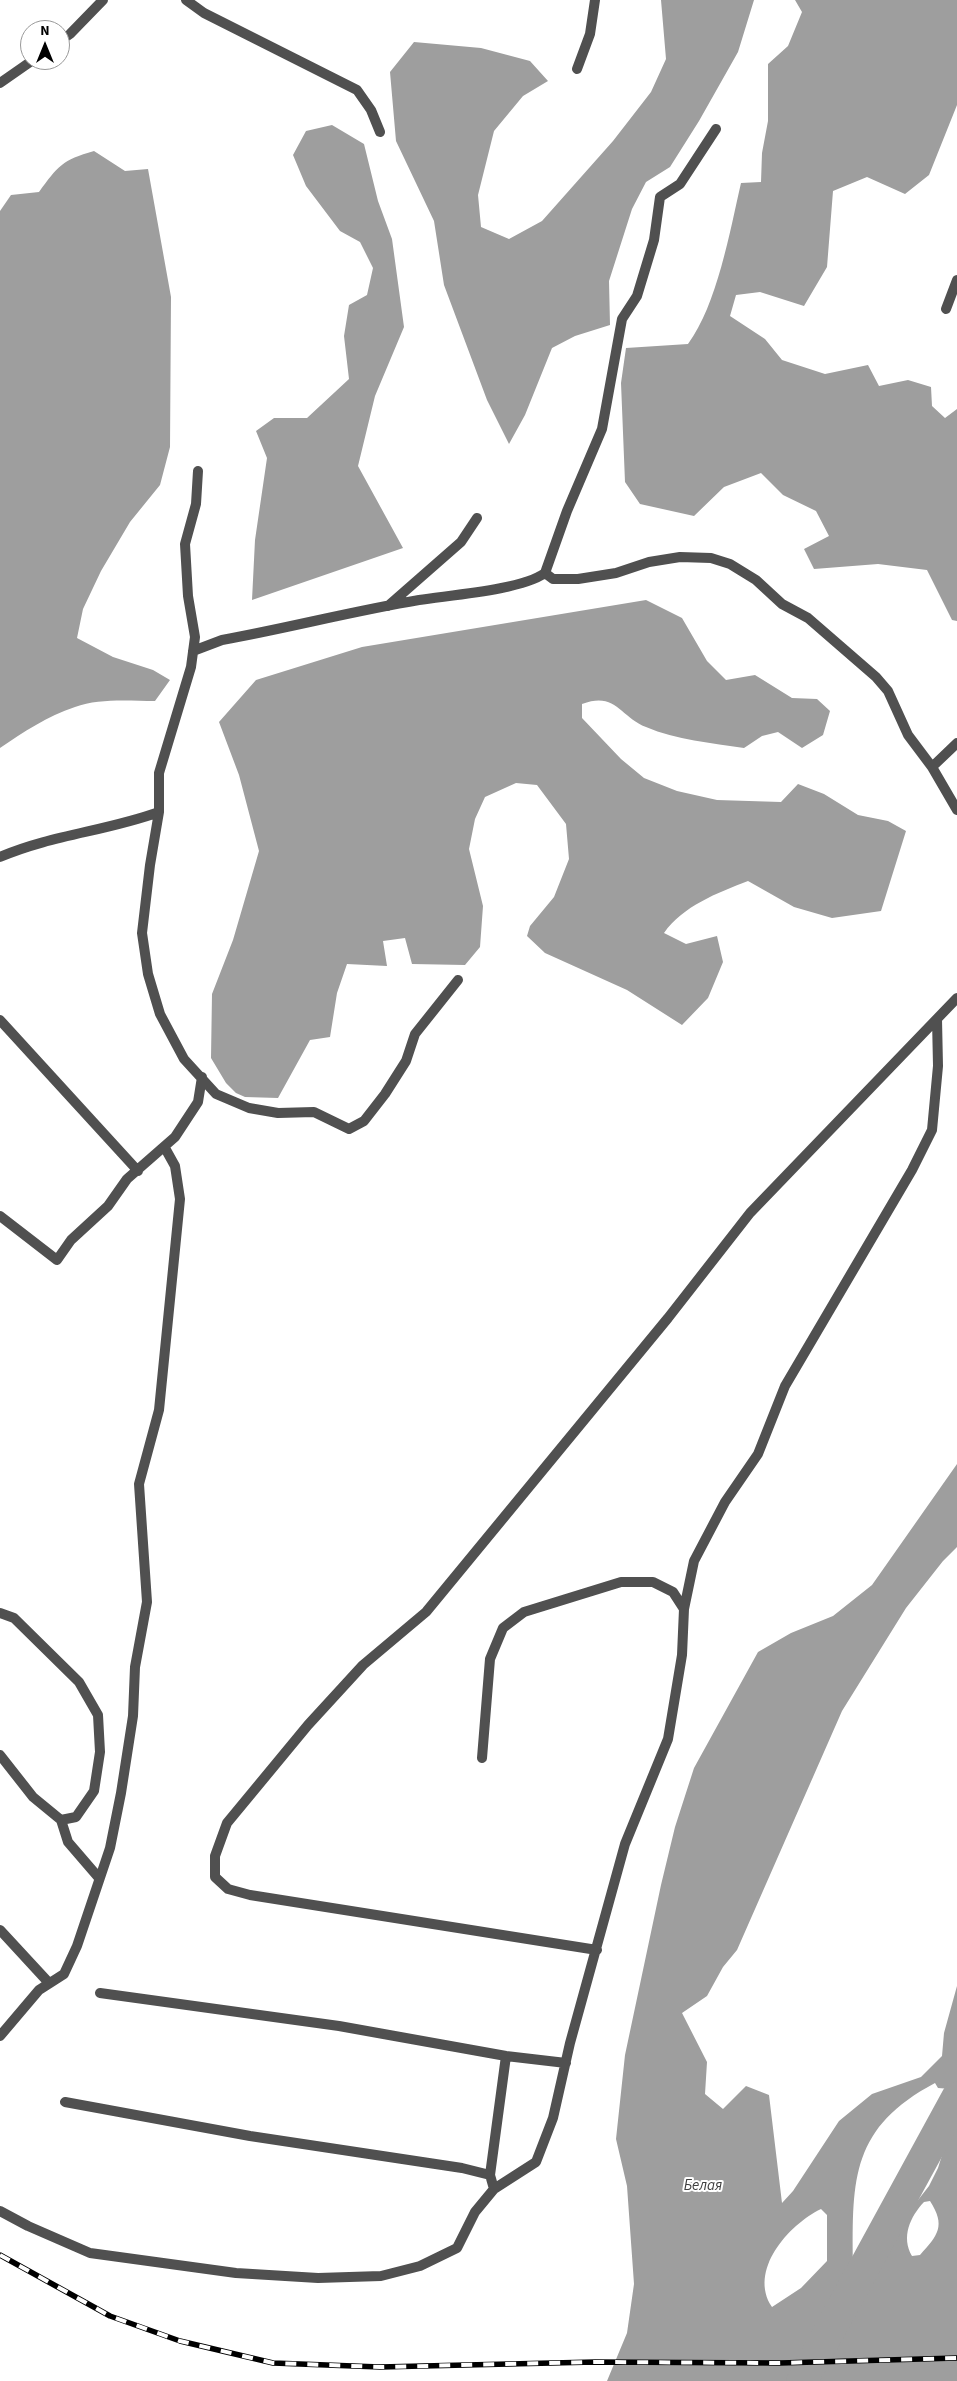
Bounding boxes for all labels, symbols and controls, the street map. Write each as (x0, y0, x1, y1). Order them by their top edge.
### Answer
north arrow (20, 20, 70, 70)
text: N (40, 21, 50, 41)
water label: Белая (684, 2178, 722, 2196)

